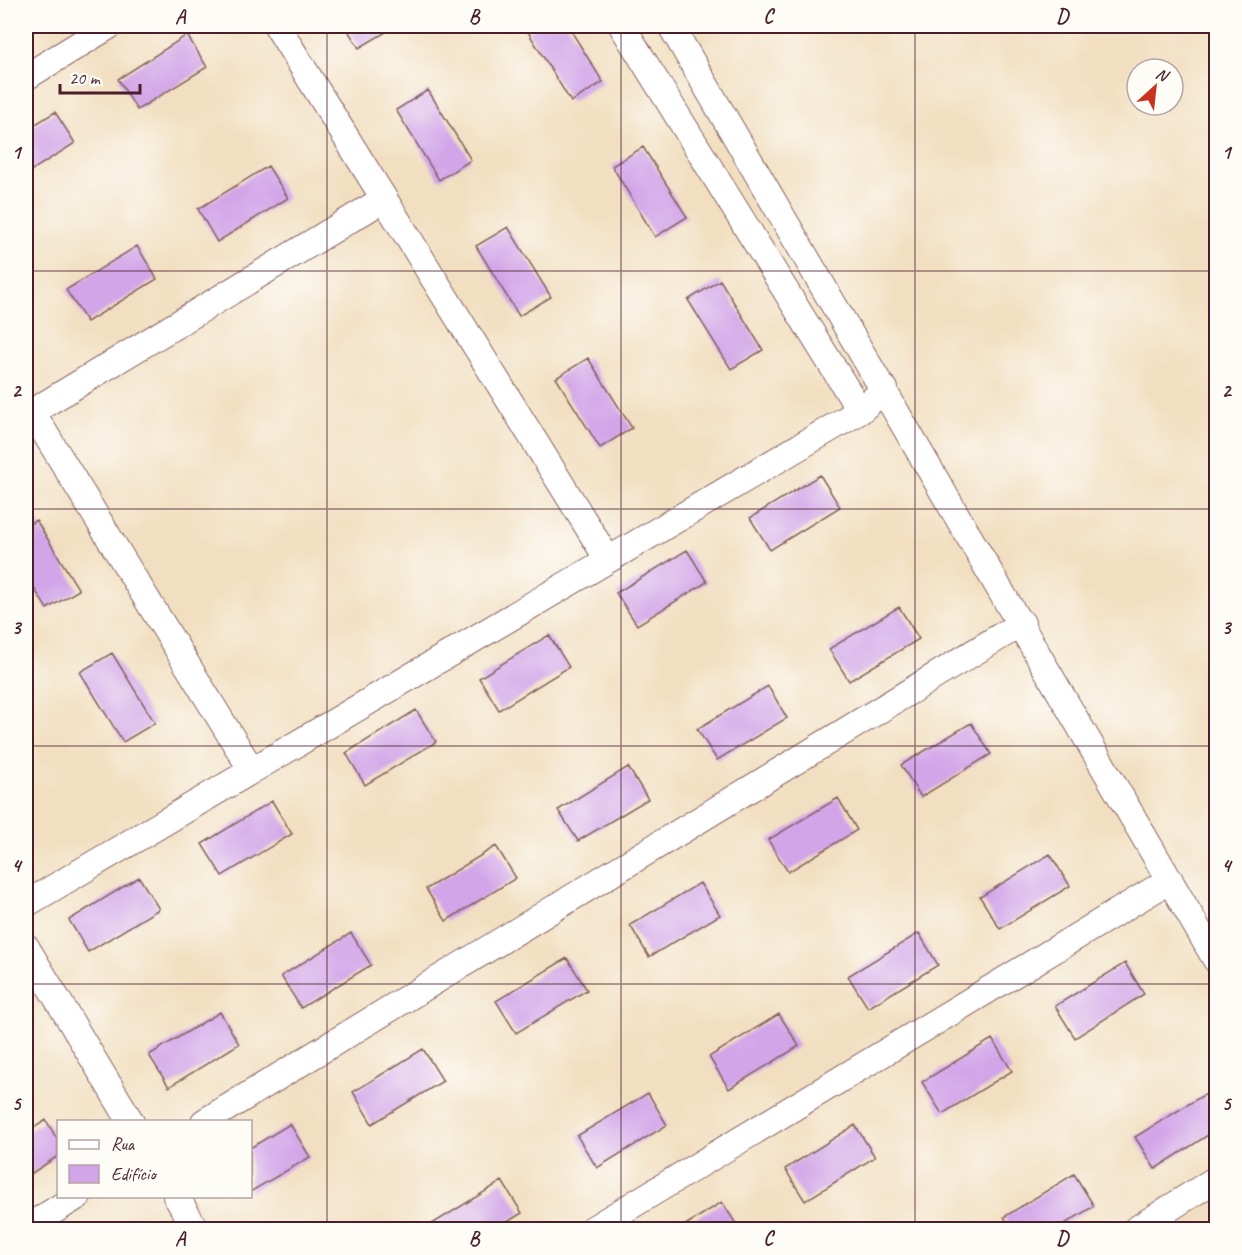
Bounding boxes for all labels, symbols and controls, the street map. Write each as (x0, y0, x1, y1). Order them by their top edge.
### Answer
text: A (175, 4, 187, 29)
text: B (469, 4, 481, 29)
text: C (763, 4, 775, 29)
text: D (1056, 4, 1070, 29)
scale bar (60, 57, 140, 95)
north arrow (1125, 57, 1185, 117)
text: N (1152, 63, 1173, 87)
text: 20 m (69, 67, 102, 89)
text: 1 (12, 140, 23, 165)
text: 1 (1222, 140, 1233, 165)
text: 2 (12, 378, 23, 403)
text: 2 (1222, 378, 1233, 403)
text: 3 (12, 615, 23, 640)
text: 3 (1222, 615, 1233, 640)
text: 4 (12, 853, 24, 878)
text: 4 (1222, 853, 1234, 878)
text: 5 (12, 1091, 23, 1116)
text: 5 (1222, 1091, 1233, 1116)
legend (57, 1120, 252, 1198)
text: Rua (111, 1133, 136, 1155)
text: Edifício (111, 1163, 157, 1185)
text: A (175, 1226, 187, 1251)
text: B (469, 1226, 481, 1251)
text: C (763, 1226, 775, 1251)
text: D (1056, 1226, 1070, 1251)

